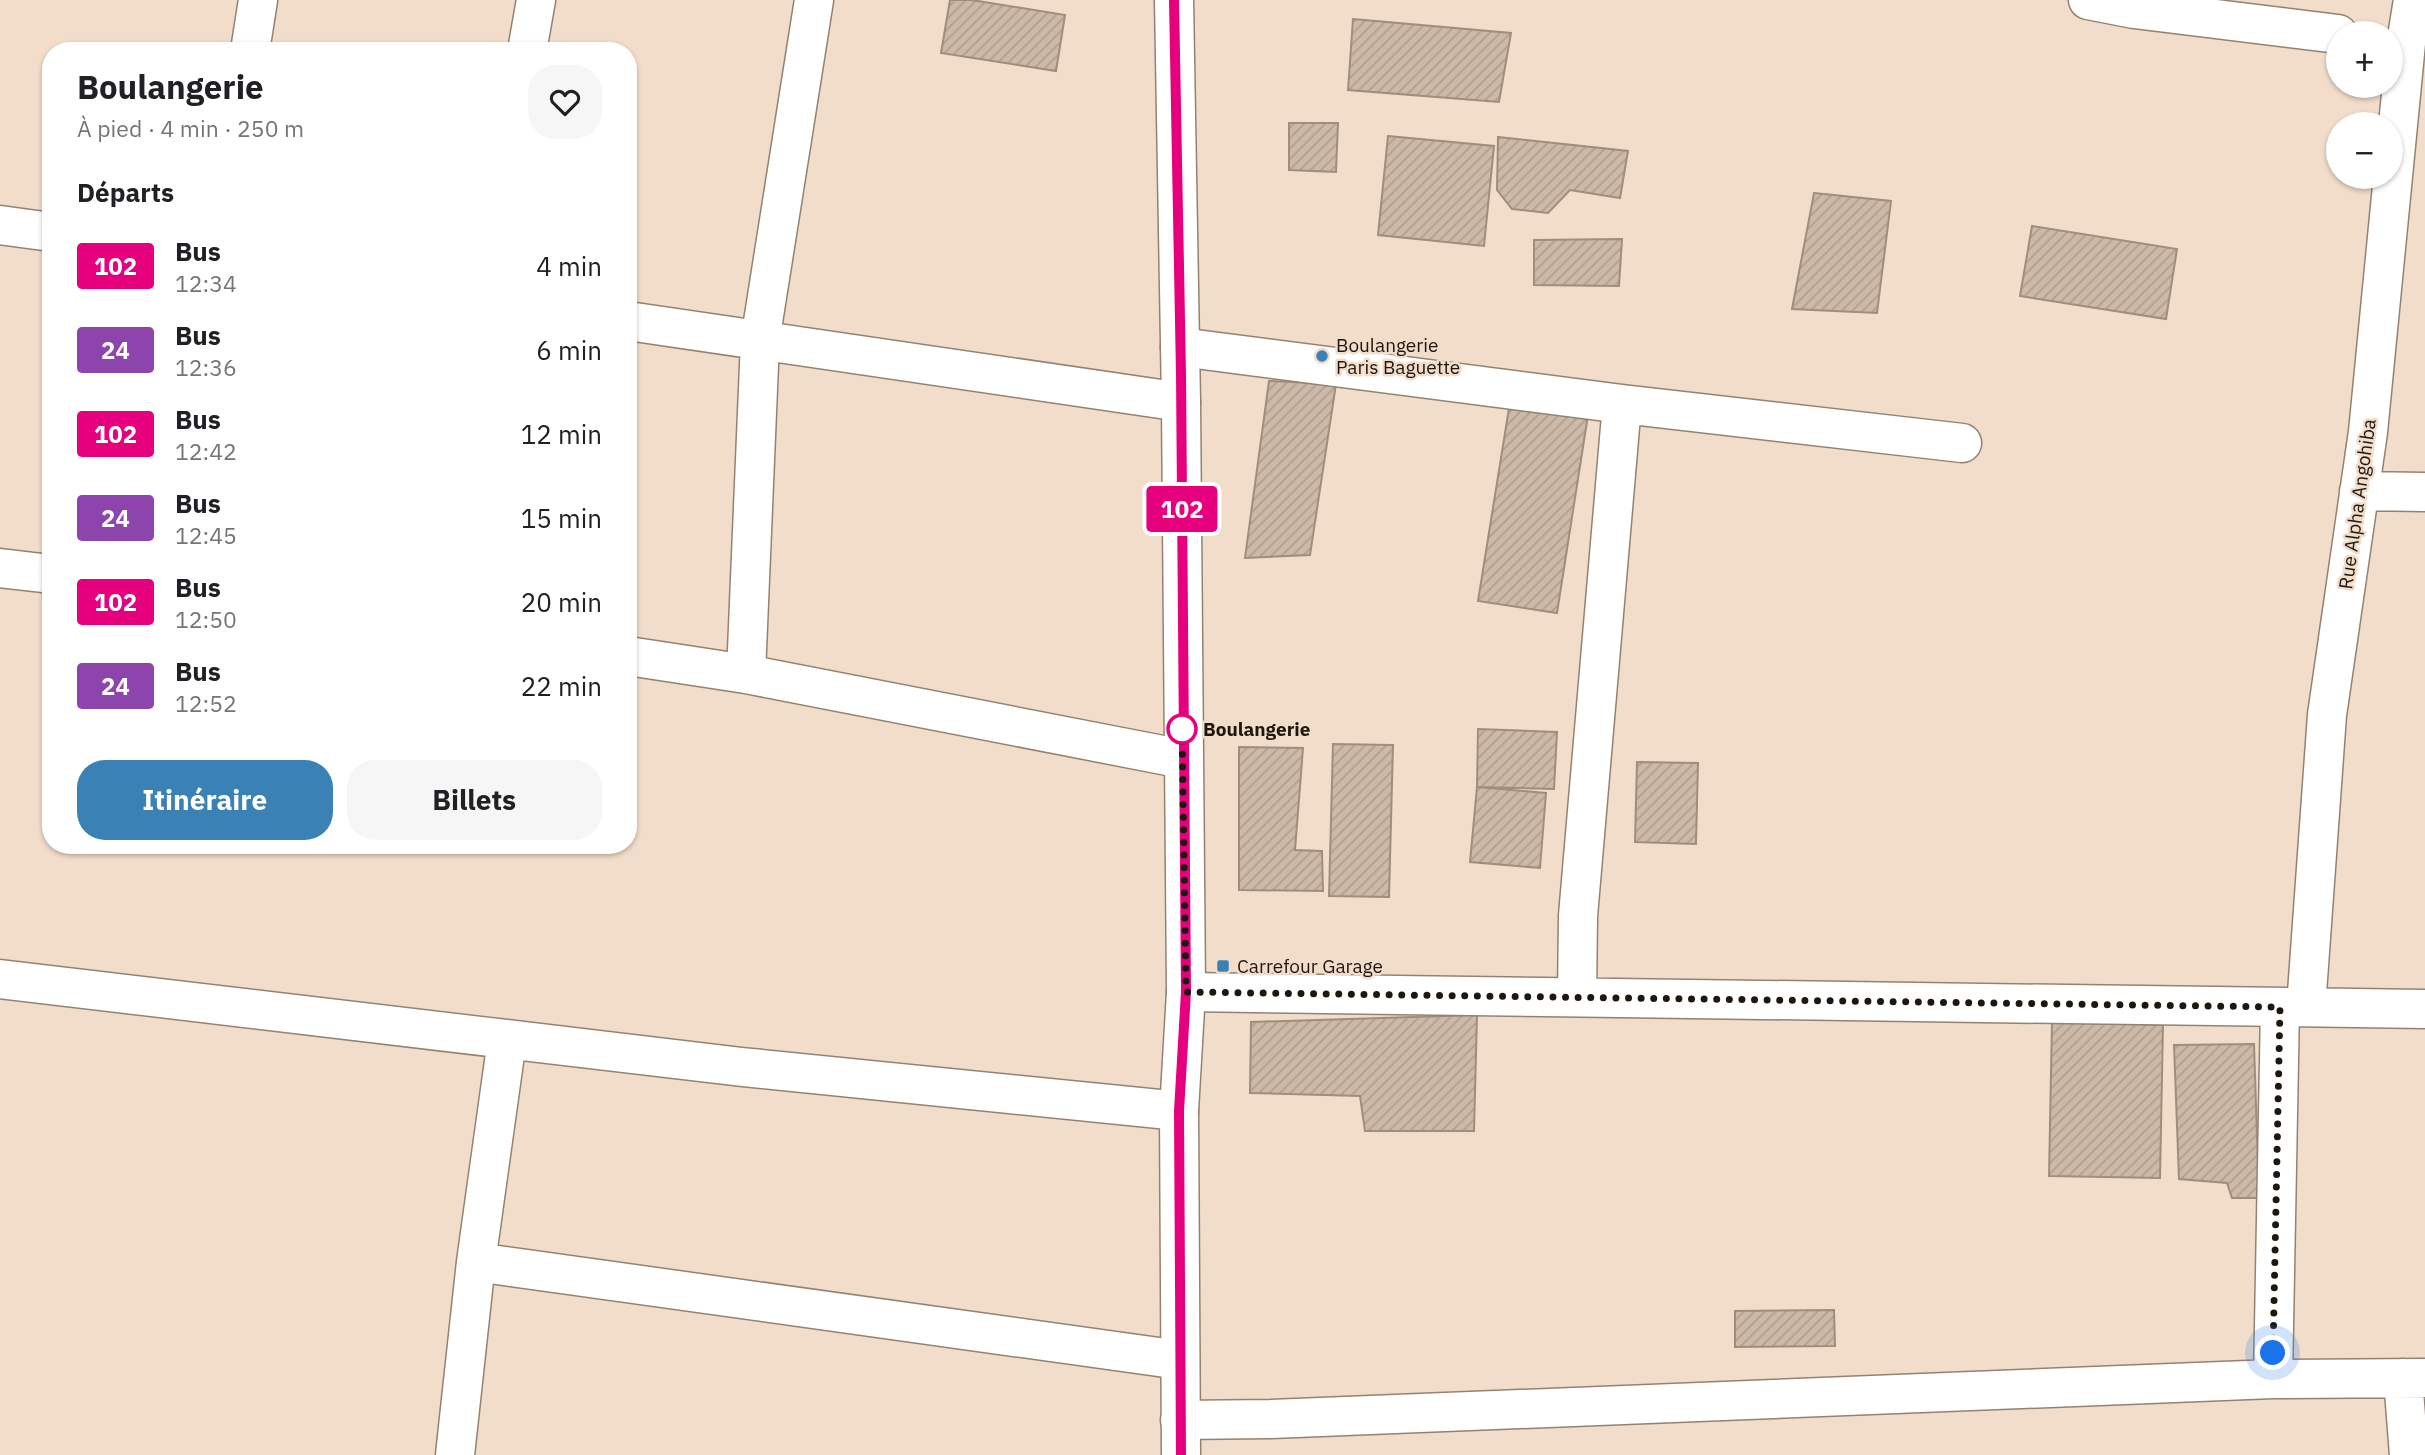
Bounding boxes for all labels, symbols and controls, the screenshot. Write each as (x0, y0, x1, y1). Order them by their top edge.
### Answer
map controls (2326, 21, 2403, 189)
button: + (2326, 21, 2403, 98)
text: Boulangerie (77, 65, 264, 108)
button: heart (528, 65, 602, 139)
button: − (2326, 112, 2403, 189)
text: À pied · 4 min · 250 m (77, 113, 304, 143)
text: Départs (77, 175, 174, 209)
text: Bus (175, 234, 221, 268)
text: 4 min (536, 249, 602, 283)
text: 102 (94, 250, 137, 282)
text: 12:34 (175, 268, 237, 298)
text: Bus (175, 318, 221, 352)
text: 6 min (536, 333, 602, 367)
place label: Boulangerie Paris Baguette (1336, 333, 1460, 379)
text: 24 (101, 334, 130, 366)
marker: Boulangerie Paris Baguette (1314, 348, 1330, 364)
text: 12:36 (175, 352, 237, 382)
text: Bus (175, 402, 221, 436)
text: 12 min (521, 417, 602, 451)
street label: Rue Alpha Angohiba (2333, 417, 2381, 591)
text: 102 (94, 418, 137, 450)
text: 12:42 (175, 436, 237, 466)
text: Bus (175, 486, 221, 520)
line badge: 102 (1142, 486, 1222, 532)
text: 102 (1160, 493, 1204, 525)
text: 15 min (521, 501, 602, 535)
text: 24 (101, 502, 130, 534)
text: 12:45 (175, 520, 237, 550)
text: Bus (175, 570, 221, 604)
text: 20 min (521, 585, 602, 619)
text: 102 (94, 586, 137, 618)
text: 12:50 (175, 604, 237, 634)
text: Bus (175, 654, 221, 688)
text: 22 min (521, 669, 602, 703)
text: 24 (101, 670, 130, 702)
text: 12:52 (175, 688, 237, 718)
marker: Boulangerie (1167, 714, 1197, 744)
place label: Boulangerie (1203, 717, 1310, 741)
button: Itinéraire (77, 760, 333, 840)
button: Billets (347, 760, 602, 840)
place label: Carrefour Garage (1237, 954, 1383, 978)
marker: Carrefour Garage (1215, 958, 1231, 974)
your location (2255, 1335, 2290, 1370)

